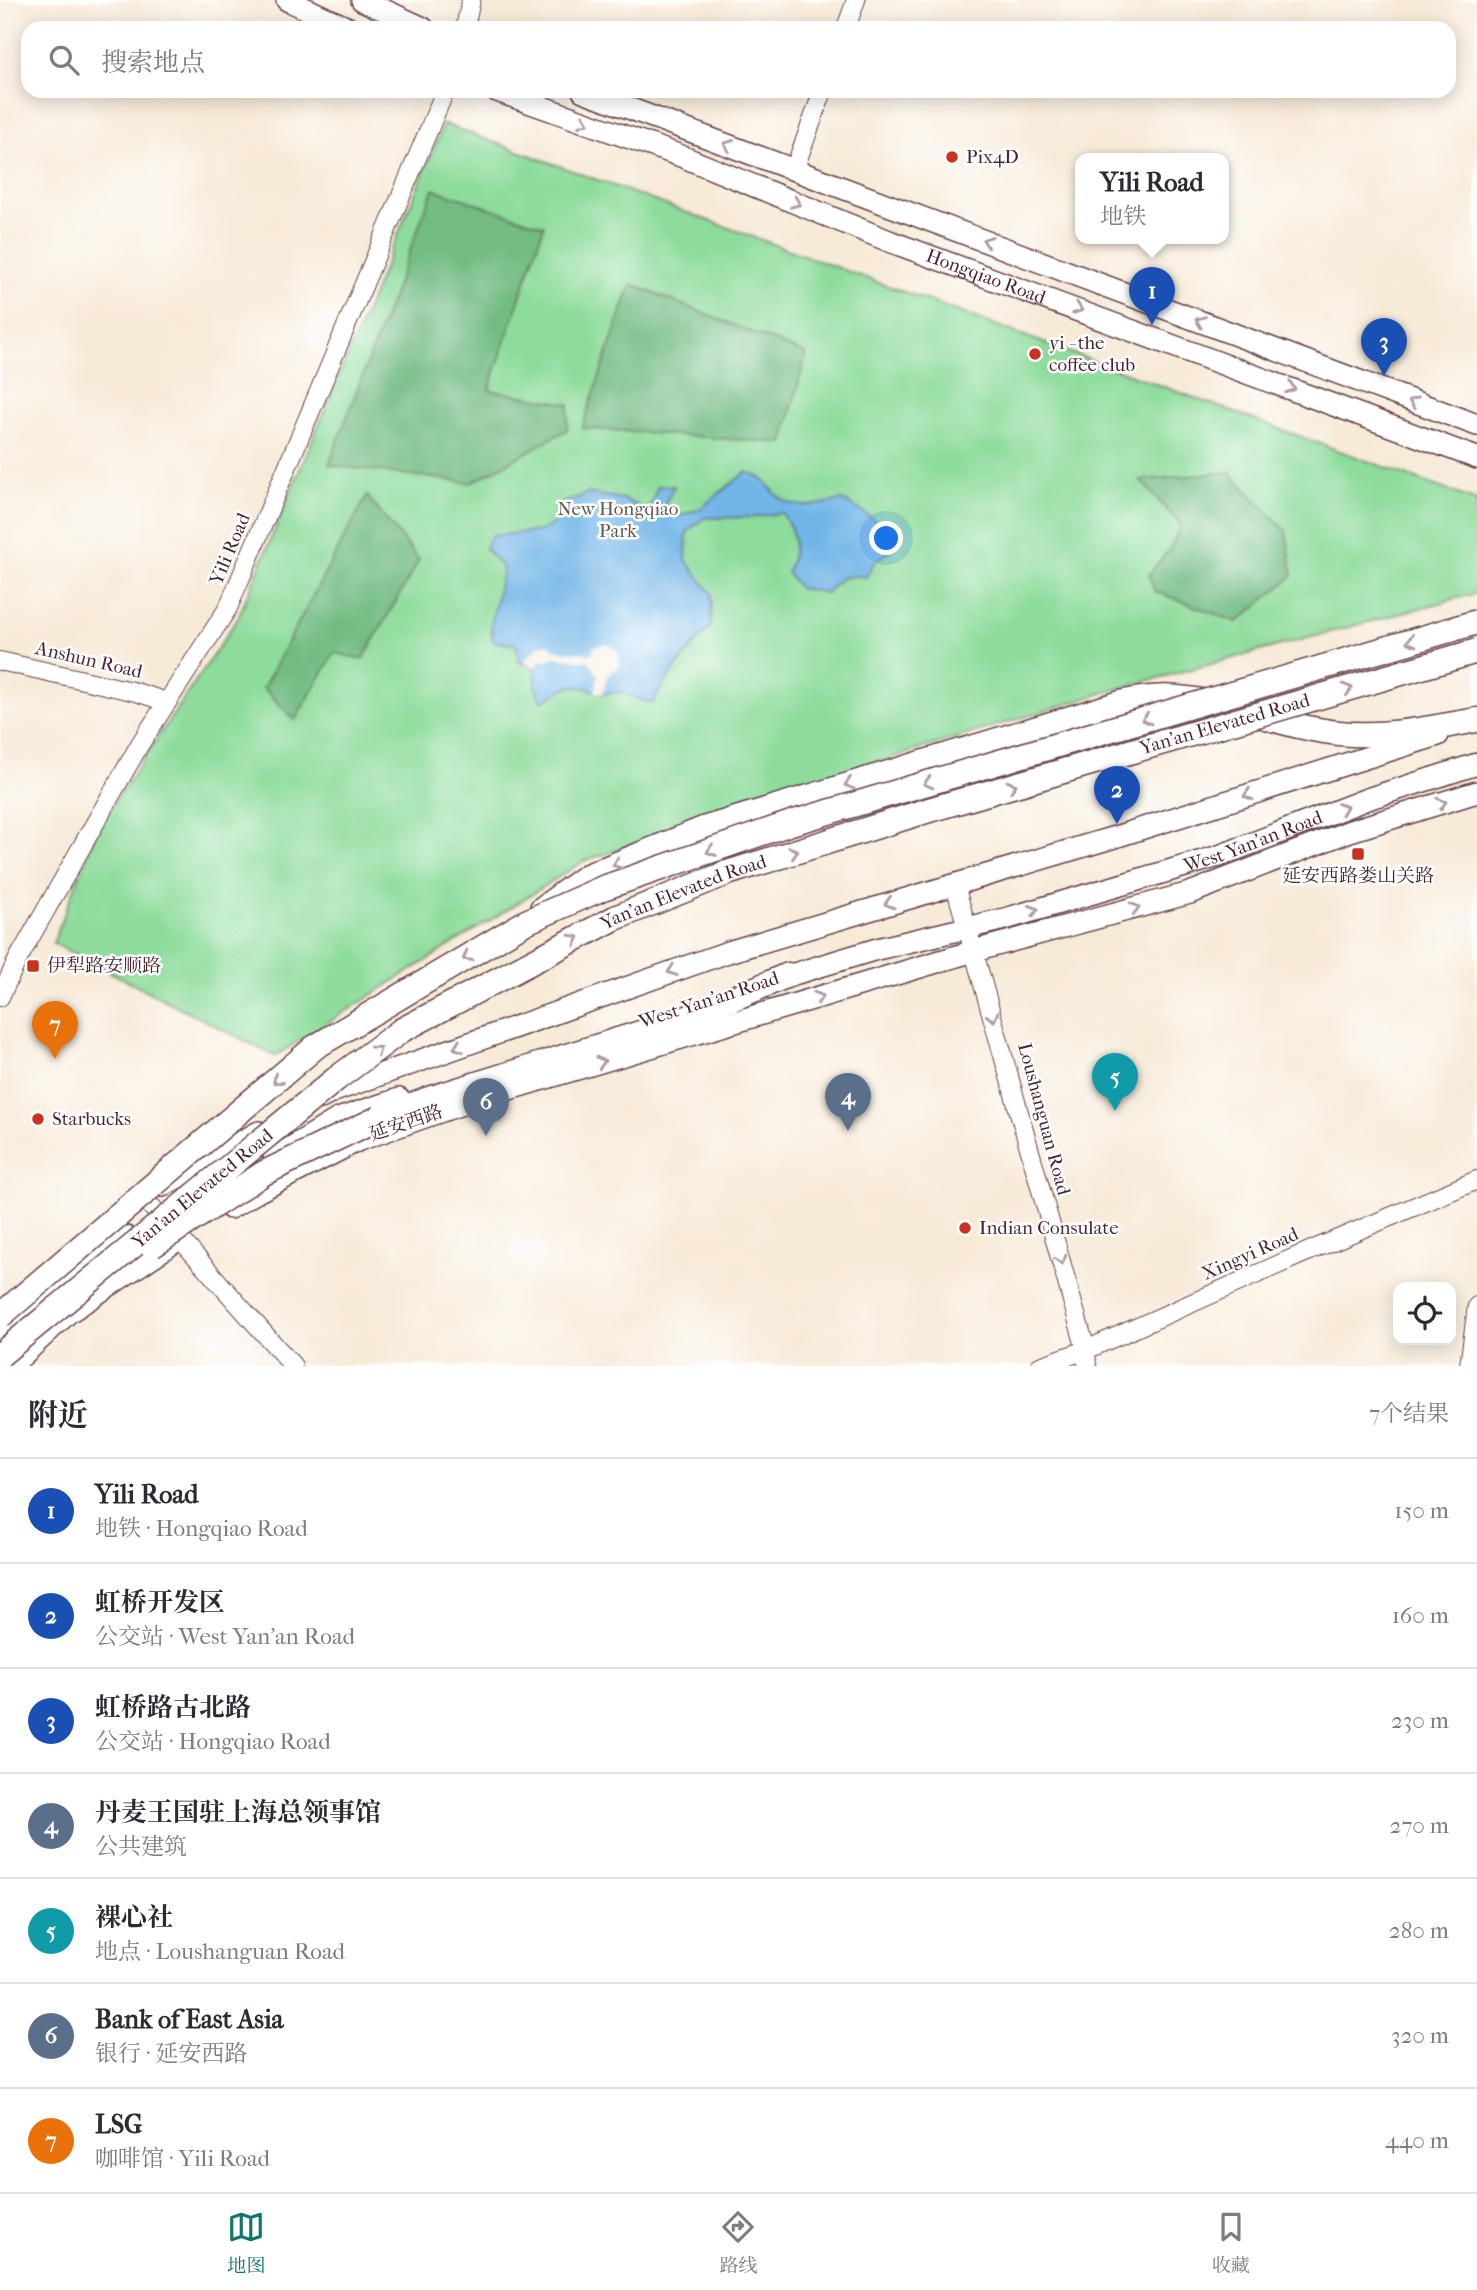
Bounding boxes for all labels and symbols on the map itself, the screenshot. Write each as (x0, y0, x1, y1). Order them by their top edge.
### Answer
one-way arrow (577, 114, 589, 128)
one-way arrow (722, 139, 734, 153)
place label: Pix4D (966, 146, 1019, 168)
marker: Pix4D (944, 149, 960, 165)
one-way arrow (790, 195, 802, 209)
one-way arrow (982, 235, 994, 249)
street label: Hongqiao Road (923, 245, 1049, 309)
pin: 1 (1129, 267, 1175, 325)
one-way arrow (1072, 301, 1084, 315)
one-way arrow (1195, 315, 1207, 329)
pin: 3 (1361, 318, 1407, 376)
place label: yi - the coffee club (1049, 332, 1135, 376)
marker: yi - the coffee club (1027, 346, 1043, 362)
one-way arrow (1285, 380, 1297, 394)
one-way arrow (1407, 396, 1419, 410)
park label: New Hongqiao Park (558, 498, 679, 542)
street label: Yili Road (205, 509, 255, 589)
your location (869, 521, 903, 555)
one-way arrow (1406, 633, 1418, 648)
street label: Anshun Road (33, 637, 145, 683)
one-way arrow (1342, 682, 1354, 697)
street label: Yan'an Elevated Road (1136, 689, 1313, 760)
one-way arrow (1140, 710, 1152, 725)
pin: 2 (1094, 766, 1140, 824)
one-way arrow (922, 774, 934, 789)
one-way arrow (843, 775, 855, 790)
one-way arrow (1006, 780, 1018, 795)
one-way arrow (1243, 787, 1255, 801)
one-way arrow (1436, 796, 1448, 811)
one-way arrow (1337, 802, 1349, 816)
street label: West Yan'an Road (1180, 806, 1326, 877)
one-way arrow (705, 843, 717, 857)
one-way arrow (788, 846, 800, 861)
marker: 延安西路娄山关路 (1350, 846, 1366, 862)
street label: Yan'an Elevated Road (596, 850, 770, 935)
one-way arrow (611, 856, 624, 870)
place label: 延安西路娄山关路 (1282, 865, 1434, 887)
one-way arrow (883, 895, 895, 910)
one-way arrow (1129, 902, 1141, 916)
one-way arrow (1028, 904, 1040, 919)
one-way arrow (568, 934, 580, 947)
one-way arrow (462, 948, 475, 961)
place label: 伊犁路安顺路 (47, 955, 161, 977)
marker: 伊犁路安顺路 (25, 958, 41, 974)
one-way arrow (667, 963, 679, 977)
street label: West Yan'an Road (635, 967, 782, 1033)
one-way arrow (813, 991, 825, 1006)
pin: 7 (32, 1001, 78, 1059)
one-way arrow (985, 1011, 1000, 1023)
one-way arrow (452, 1039, 464, 1053)
street label: Loushanguan Road (1013, 1041, 1075, 1198)
one-way arrow (369, 1045, 381, 1058)
pin: 5 (1092, 1053, 1138, 1111)
one-way arrow (595, 1055, 607, 1070)
one-way arrow (272, 1072, 285, 1084)
pin: 4 (825, 1073, 871, 1131)
pin: 6 (463, 1078, 509, 1136)
street label: 延安西路 (366, 1100, 446, 1146)
place label: Starbucks (52, 1108, 131, 1130)
marker: Starbucks (30, 1111, 46, 1127)
street label: Yan'an Elevated Road (127, 1124, 278, 1254)
place label: Indian Consulate (979, 1217, 1119, 1239)
marker: Indian Consulate (957, 1220, 973, 1236)
street label: Xingyi Road (1198, 1223, 1302, 1285)
one-way arrow (1052, 1253, 1067, 1265)

